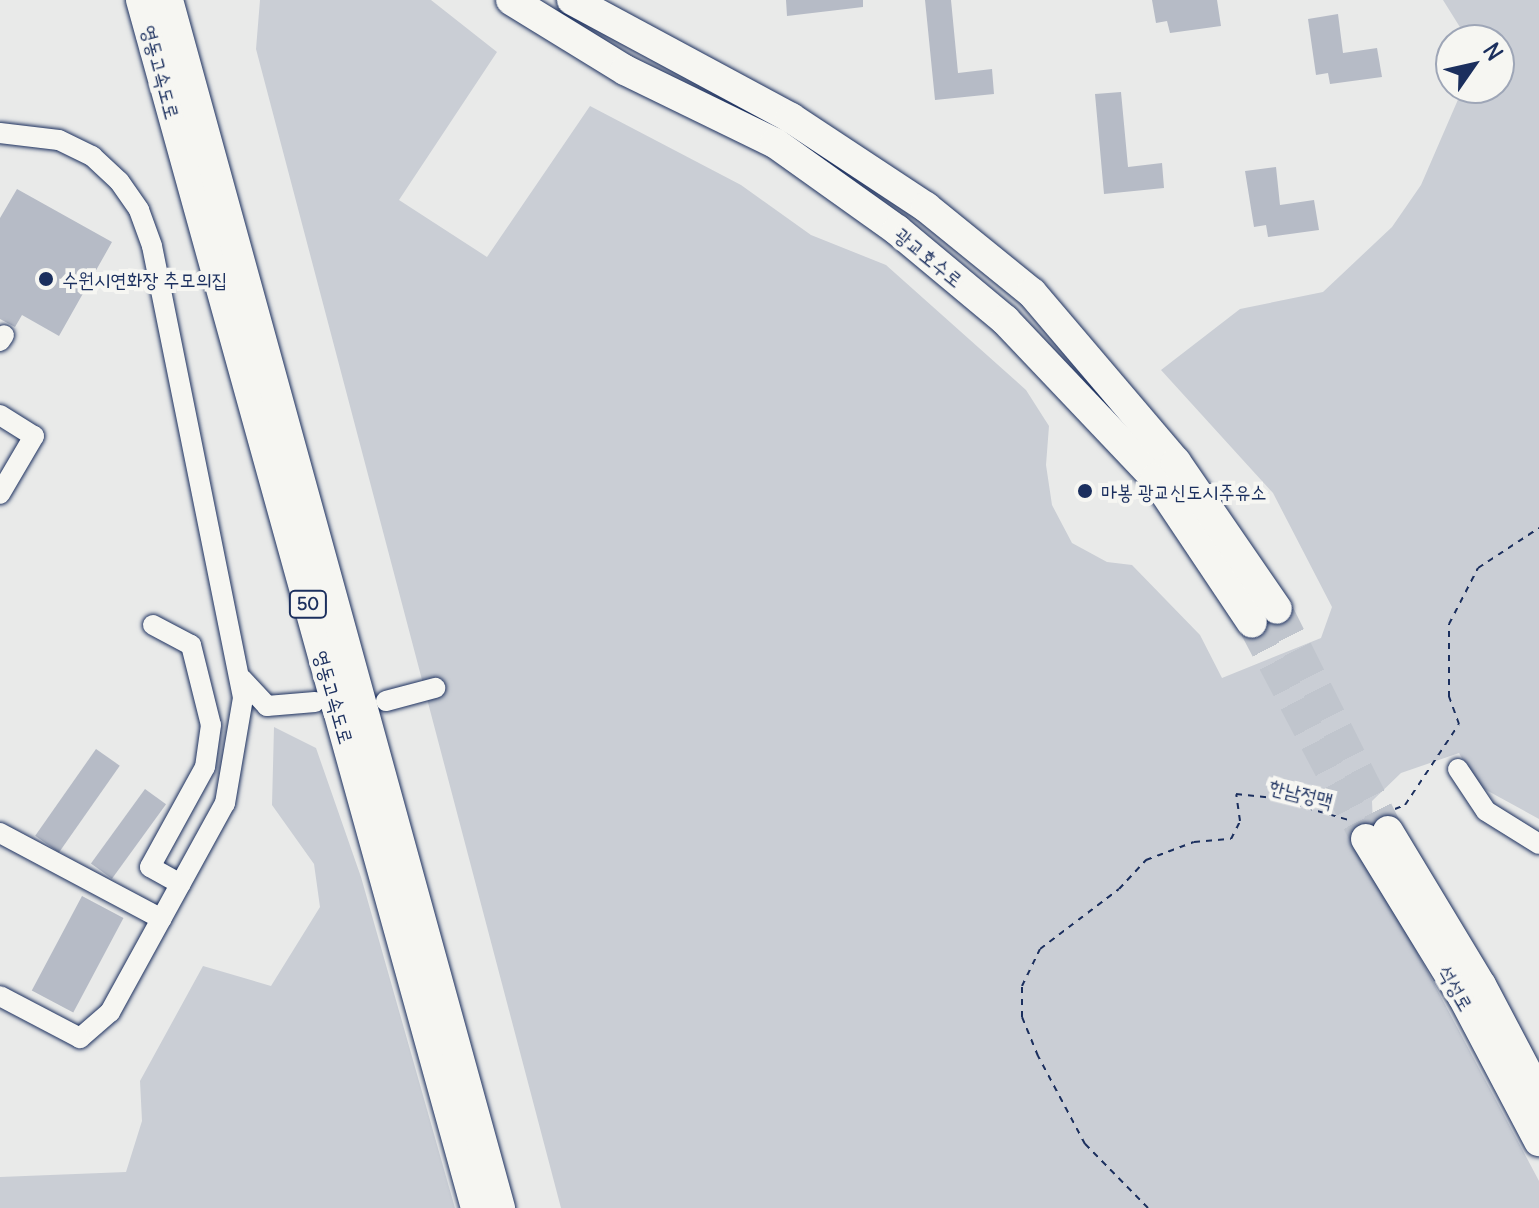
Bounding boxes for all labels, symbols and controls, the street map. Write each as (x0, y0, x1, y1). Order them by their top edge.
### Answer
street label: 영동고속도로 (137, 22, 185, 122)
north arrow (1435, 24, 1515, 104)
text: N (1477, 38, 1509, 66)
street label: 광교호수로 (890, 222, 968, 292)
place label: 수원시연화장 추모의집 (62, 267, 228, 291)
marker: 수원시연화장 추모의집 (37, 270, 55, 288)
place label: 마봉 광교신도시주유소 (1101, 479, 1267, 503)
marker: 마봉 광교신도시주유소 (1076, 482, 1094, 500)
road number: 50 (288, 590, 328, 618)
street label: 영동고속도로 (309, 647, 359, 747)
street label: 한남정맥 (1267, 774, 1335, 812)
street label: 석성로 (1434, 961, 1478, 1015)

